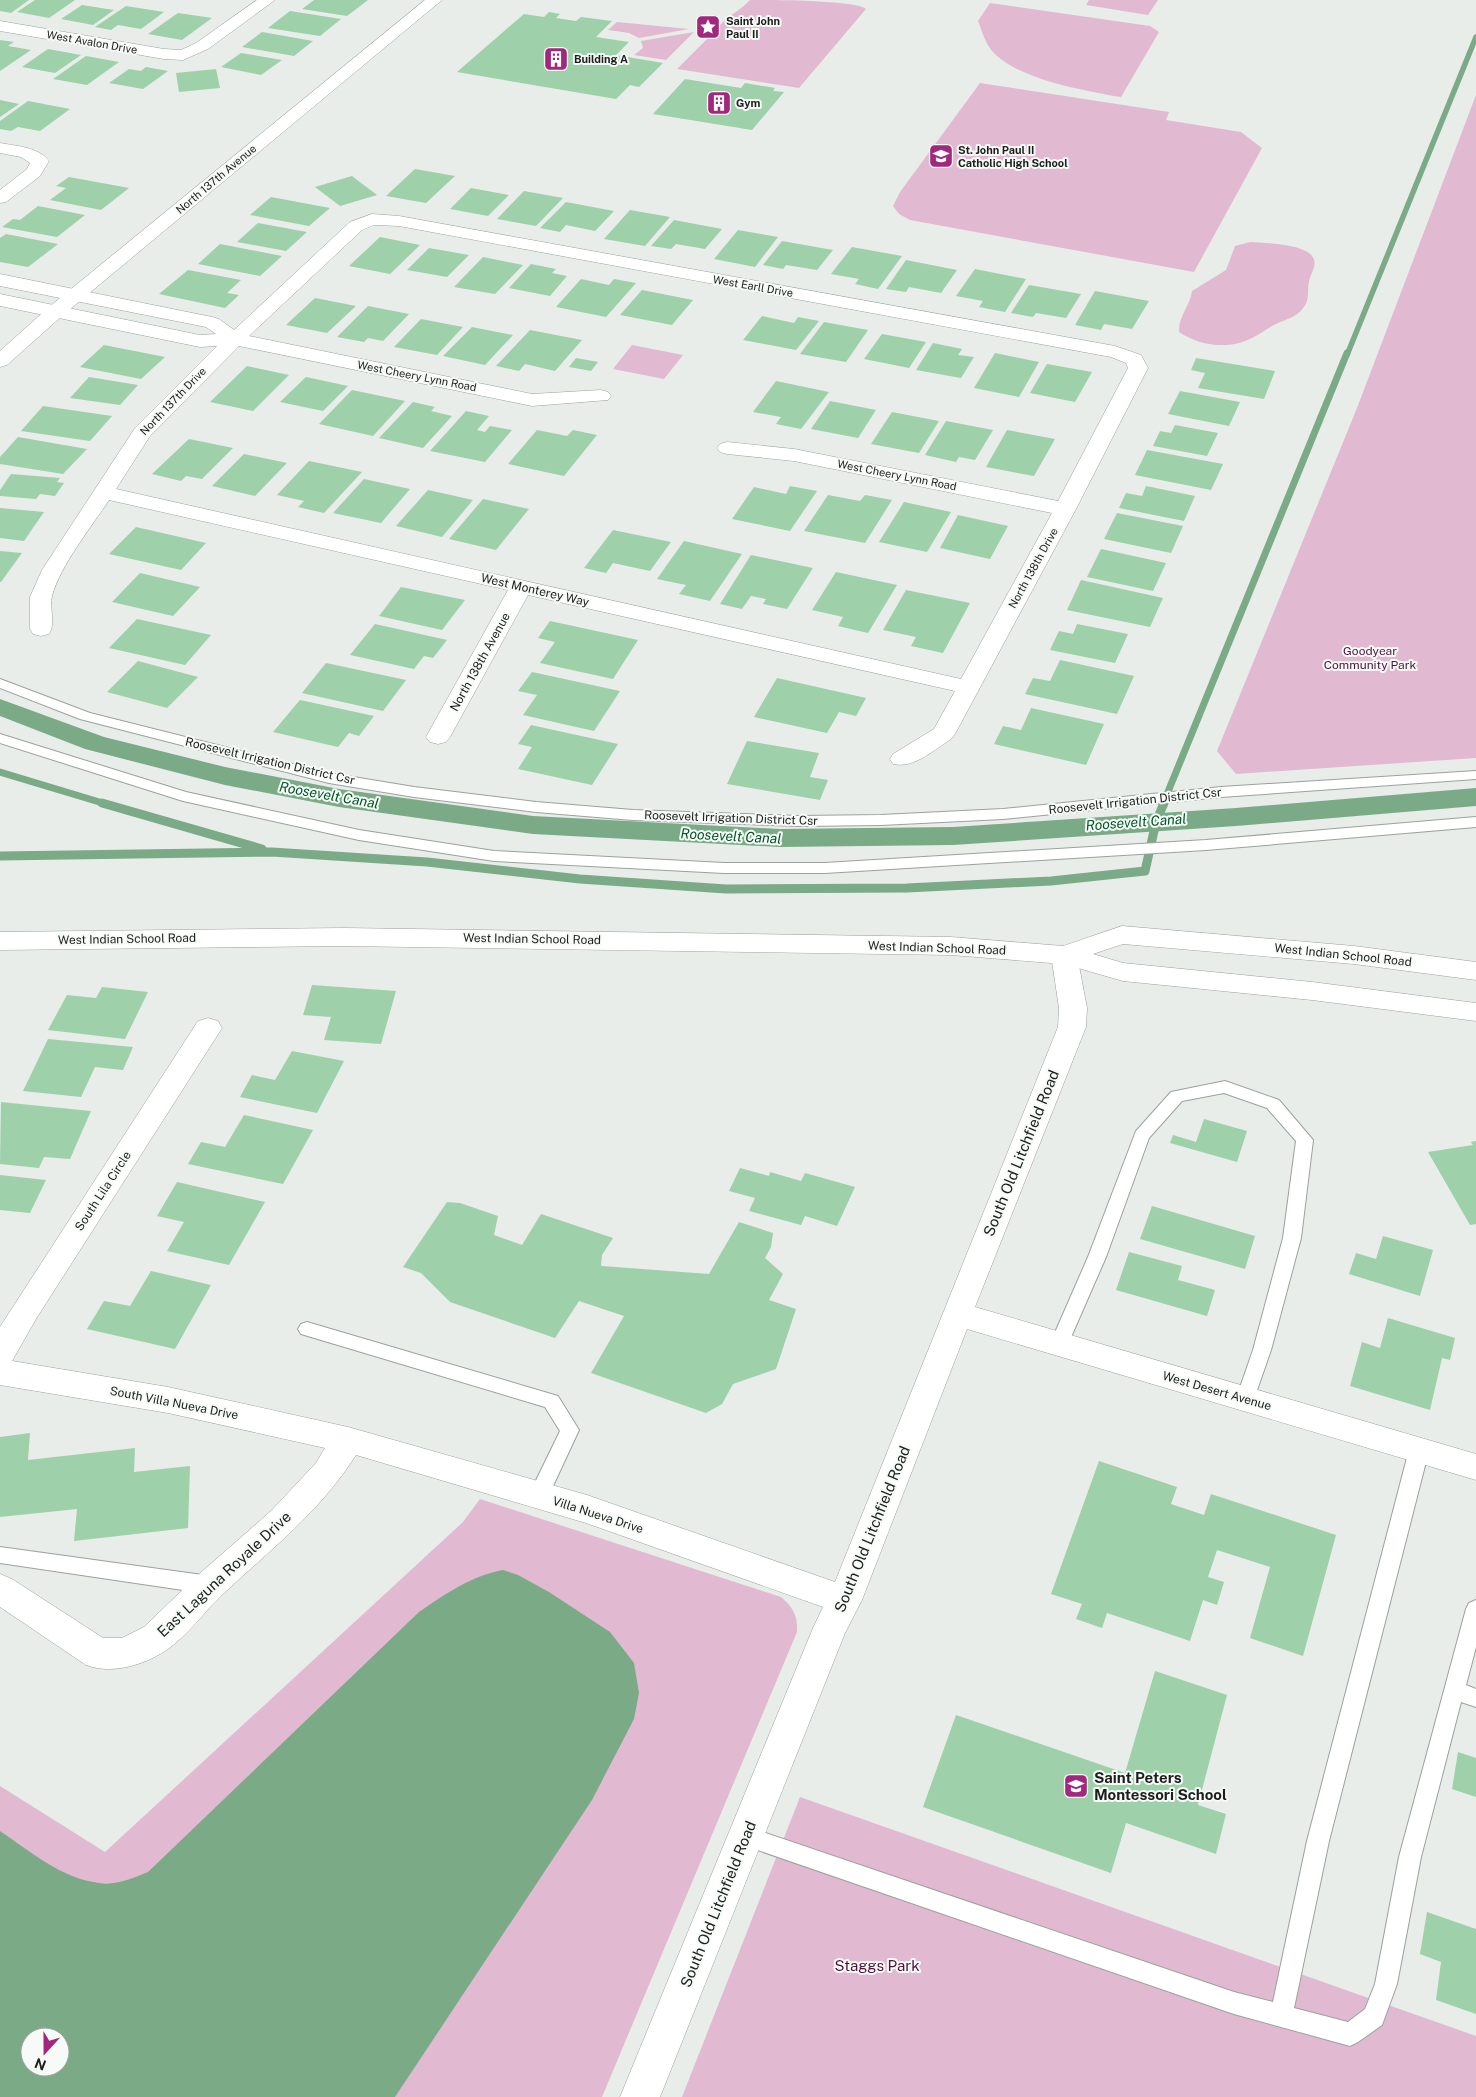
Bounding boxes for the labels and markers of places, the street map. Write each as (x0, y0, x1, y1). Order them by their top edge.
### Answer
place icon: Saint John Paul II (695, 14, 721, 40)
place label: Saint John Paul II (726, 15, 780, 40)
building icon: Building A (543, 46, 569, 72)
place label: Building A (574, 53, 628, 65)
building icon: Gym (706, 90, 732, 116)
place label: Gym (736, 97, 761, 109)
school or university icon: St. John Paul II Catholic High School (928, 143, 954, 169)
place label: St. John Paul II Catholic High School (958, 144, 1068, 169)
place label: Saint Peters Montessori School (1094, 1769, 1227, 1803)
school or university icon: Saint Peters Montessori School (1063, 1773, 1089, 1799)

